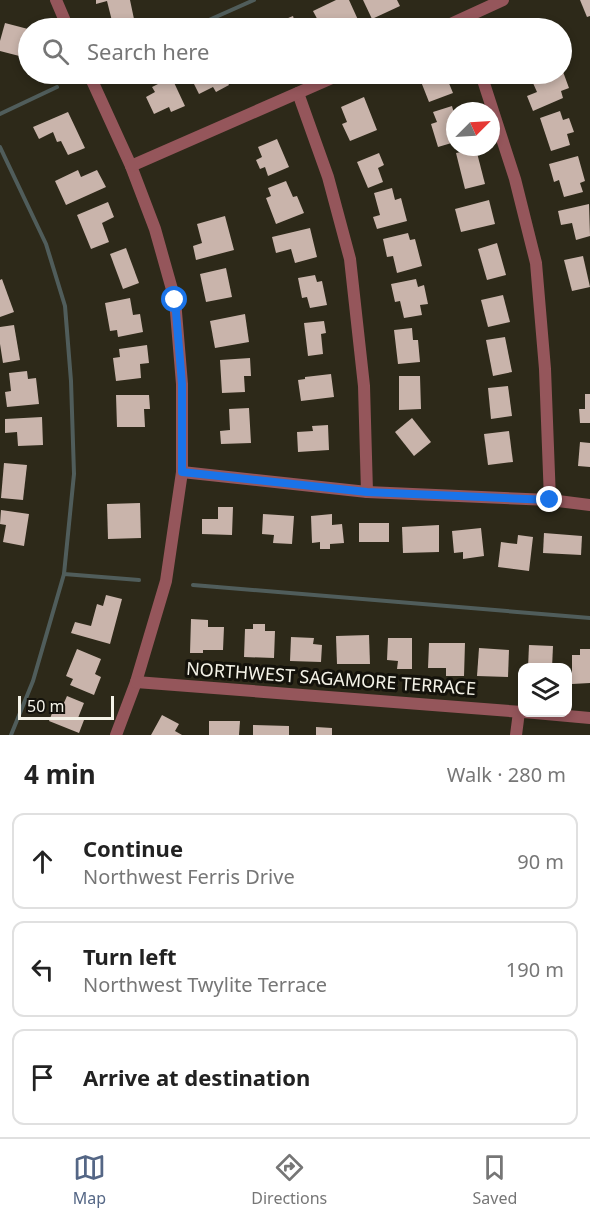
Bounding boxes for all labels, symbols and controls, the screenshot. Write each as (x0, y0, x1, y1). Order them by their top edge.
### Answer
search box (18, 18, 572, 84)
icon: search (39, 35, 72, 68)
text: Search here (87, 36, 209, 66)
north arrow (446, 102, 500, 156)
route start (161, 286, 187, 312)
route end (536, 486, 562, 512)
street label: NORTHWEST SAGAMORE TERRACE (185, 656, 477, 700)
map controls (518, 663, 572, 717)
button: layers (518, 663, 572, 717)
scale bar (18, 693, 114, 720)
text: 50 m (27, 695, 64, 717)
text: 4 min (24, 756, 96, 792)
text: Walk · 280 m (447, 761, 566, 788)
text: Continue (83, 833, 183, 863)
icon: ahead (26, 845, 59, 878)
text: 90 m (517, 848, 564, 875)
text: Northwest Ferris Drive (83, 863, 295, 890)
text: Turn left (83, 941, 177, 971)
icon: left (26, 953, 59, 986)
text: 190 m (506, 956, 564, 983)
text: Northwest Twylite Terrace (83, 971, 327, 998)
icon: arrive (26, 1061, 59, 1094)
text: Arrive at destination (83, 1062, 310, 1092)
tab: Map (73, 1151, 106, 1209)
tab: Directions (251, 1151, 327, 1209)
tab: Saved (473, 1151, 517, 1209)

